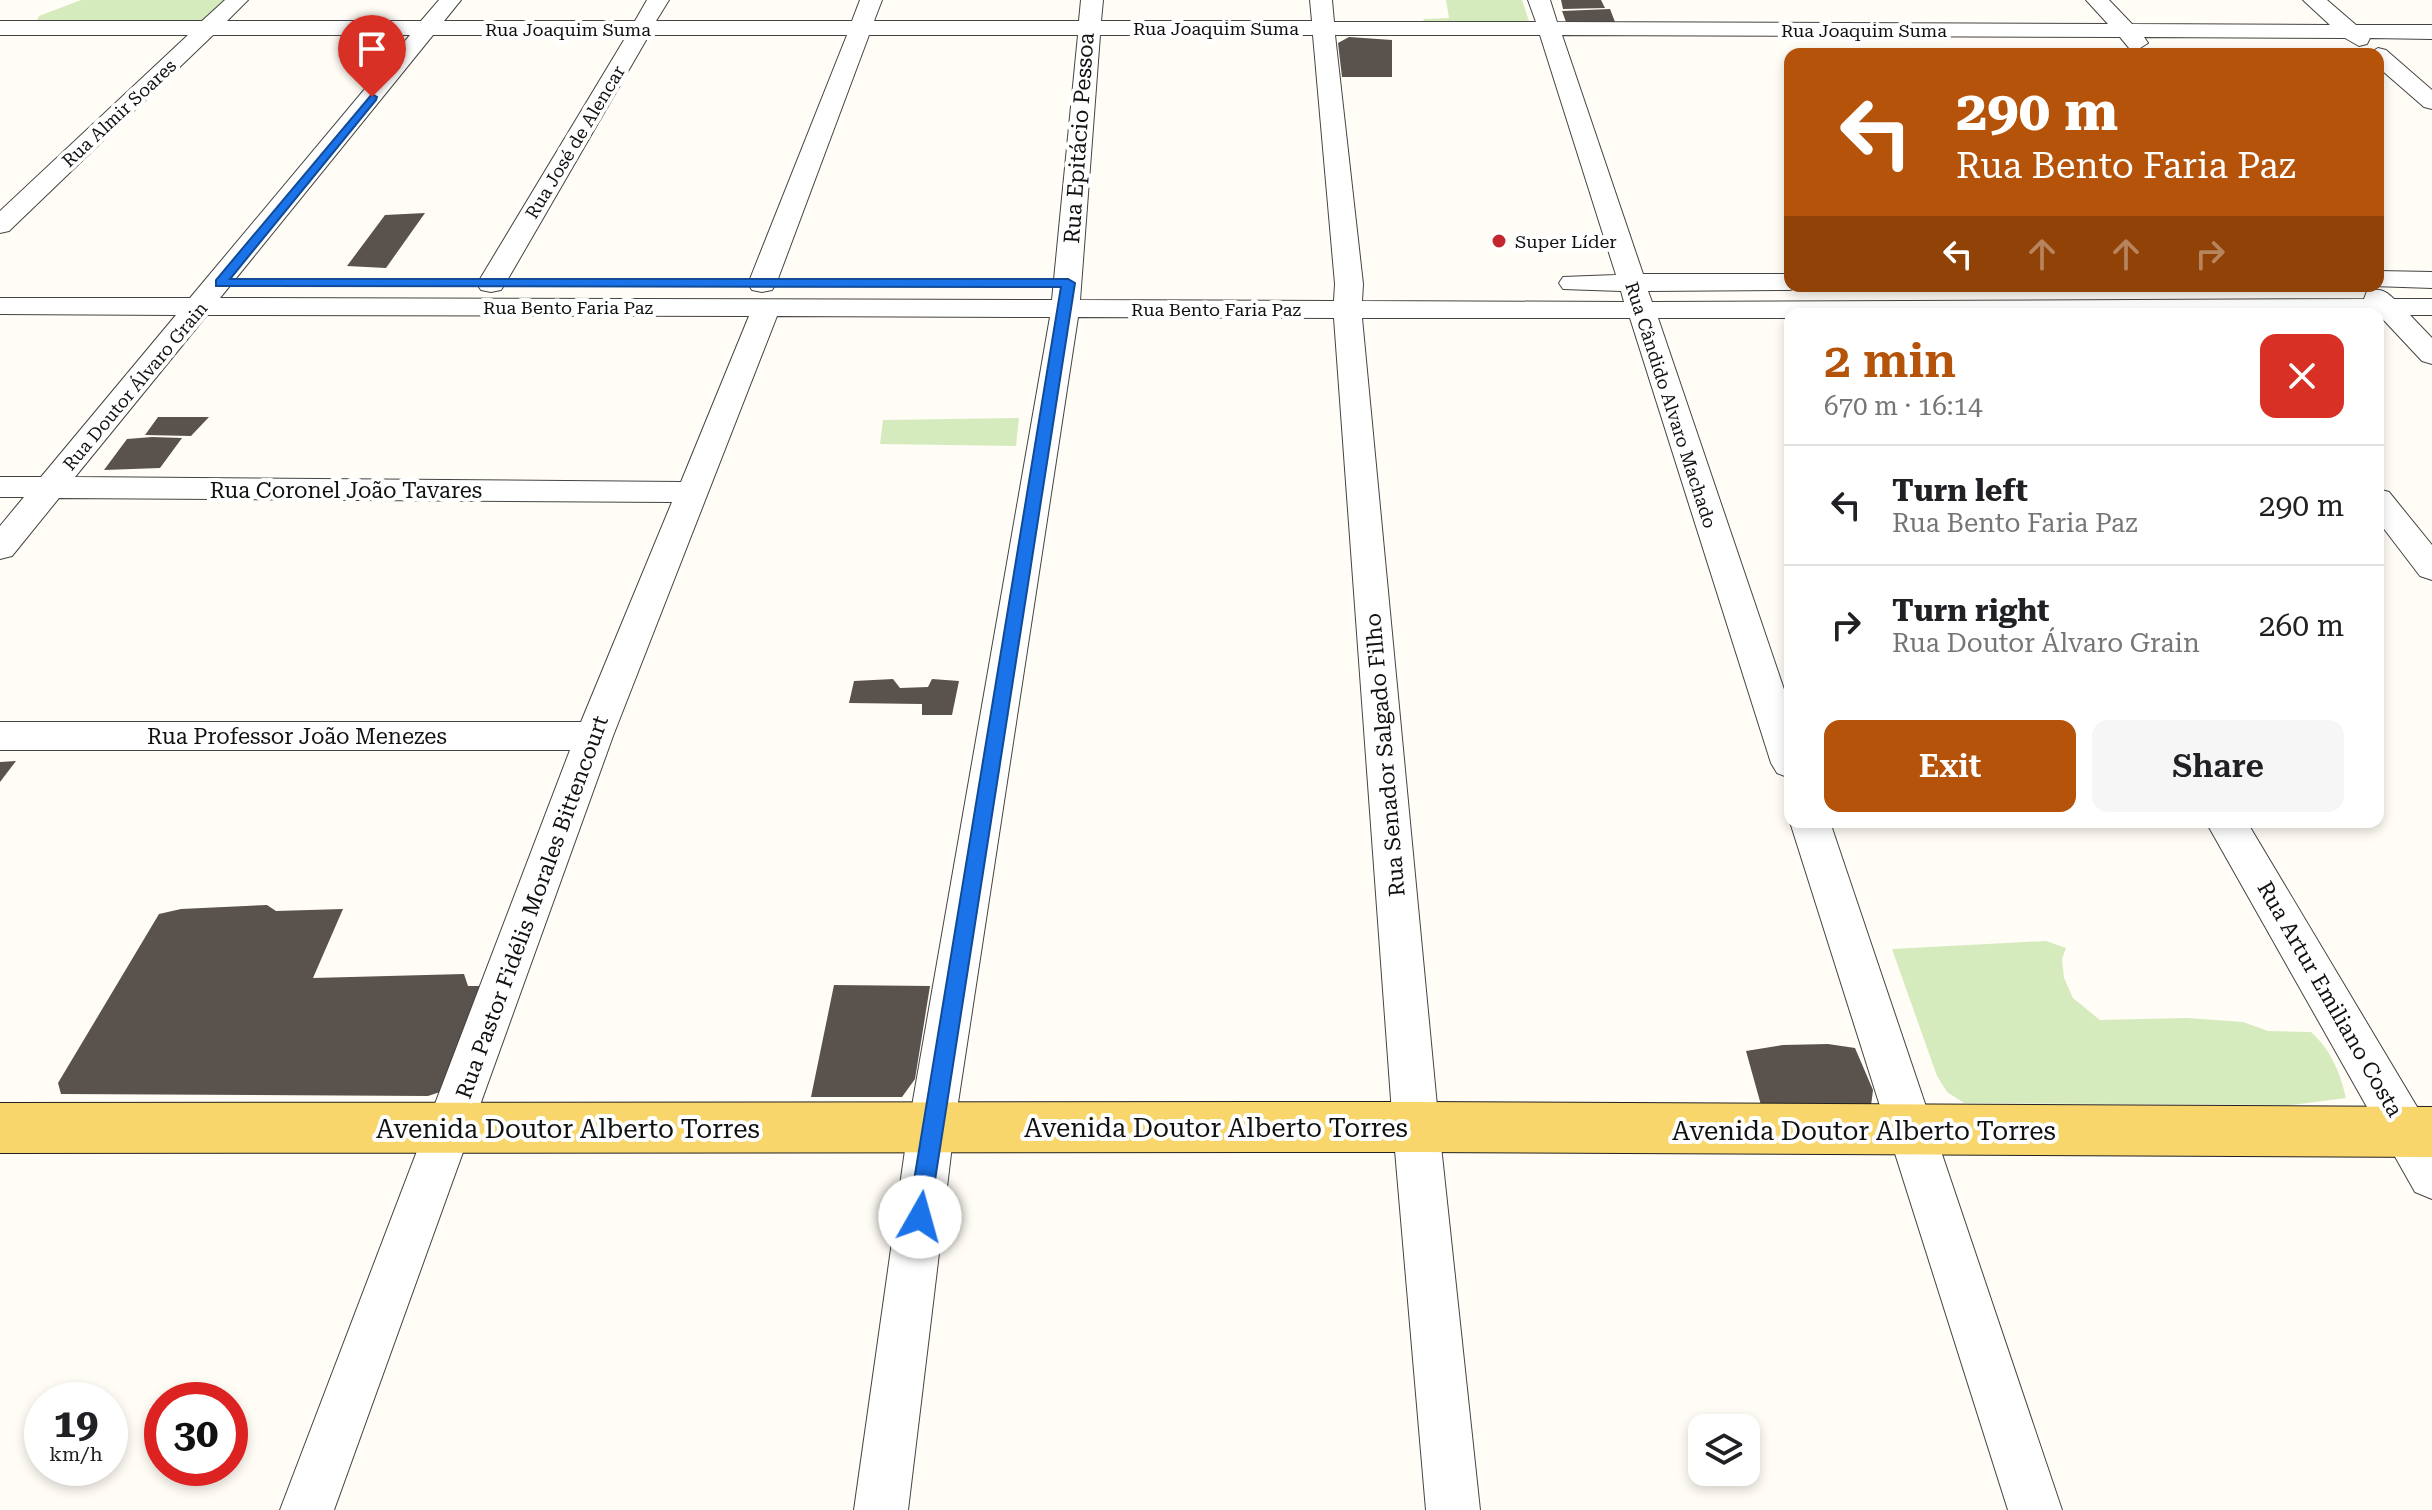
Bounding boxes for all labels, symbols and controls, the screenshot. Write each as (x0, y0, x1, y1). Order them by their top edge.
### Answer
pin (338, 15, 406, 97)
street label: Rua Joaquim Suma (1133, 18, 1299, 39)
street label: Rua Joaquim Suma (485, 19, 651, 40)
street label: Rua Joaquim Suma (1781, 20, 1947, 41)
icon: arrive (350, 27, 394, 71)
street label: Rua Epitácio Pessoa (1059, 32, 1099, 244)
street label: Rua Almir Soares (58, 55, 180, 171)
street label: Rua José de Alencar (521, 62, 629, 222)
text: 290 m (1956, 78, 2118, 144)
icon: left (1824, 80, 1928, 184)
text: Rua Bento Faria Paz (1956, 145, 2296, 187)
place label: Super Líder (1515, 231, 1617, 252)
marker: Super Líder (1490, 232, 1508, 250)
icon: left (1936, 232, 1980, 276)
icon: ahead (2020, 232, 2064, 276)
icon: ahead (2104, 232, 2148, 276)
icon: right (2188, 232, 2232, 276)
street label: Rua Cândido Alvaro Machado (1621, 279, 1721, 531)
street label: Rua Doutor Álvaro Grain (58, 297, 212, 474)
street label: Rua Bento Faria Paz (483, 297, 653, 318)
street label: Rua Bento Faria Paz (1131, 299, 1301, 320)
text: 2 min (1824, 333, 1956, 389)
button: close (2260, 334, 2344, 418)
text: 670 m · 16:14 (1824, 391, 1983, 421)
text: Turn left (1892, 473, 2028, 508)
street label: Rua Coronel João Tavares (210, 478, 482, 503)
icon: left (1824, 483, 1868, 527)
text: 290 m (2259, 488, 2344, 523)
text: Rua Bento Faria Paz (1892, 508, 2137, 538)
text: Turn right (1892, 593, 2049, 628)
icon: right (1824, 603, 1868, 647)
text: 260 m (2259, 608, 2344, 643)
street label: Rua Senador Salgado Filho (1360, 612, 1410, 898)
text: Rua Doutor Álvaro Grain (1892, 628, 2200, 658)
street label: Rua Pastor Fidélis Morales Bittencourt (451, 712, 613, 1102)
button: Exit (1824, 720, 2076, 812)
button: Share (2092, 720, 2344, 812)
street label: Rua Professor João Menezes (147, 724, 447, 749)
street label: Rua Artur Emiliano Costa (2252, 877, 2408, 1121)
street label: Avenida Doutor Alberto Torres (1024, 1113, 1408, 1143)
street label: Avenida Doutor Alberto Torres (376, 1114, 760, 1144)
street label: Avenida Doutor Alberto Torres (1672, 1116, 2056, 1146)
position arrow (878, 1175, 962, 1259)
speed limit sign: 30 (144, 1382, 248, 1486)
text: 19 (54, 1400, 98, 1447)
map controls (1688, 1414, 1760, 1486)
button: layers (1688, 1414, 1760, 1486)
text: km/h (49, 1442, 103, 1466)

